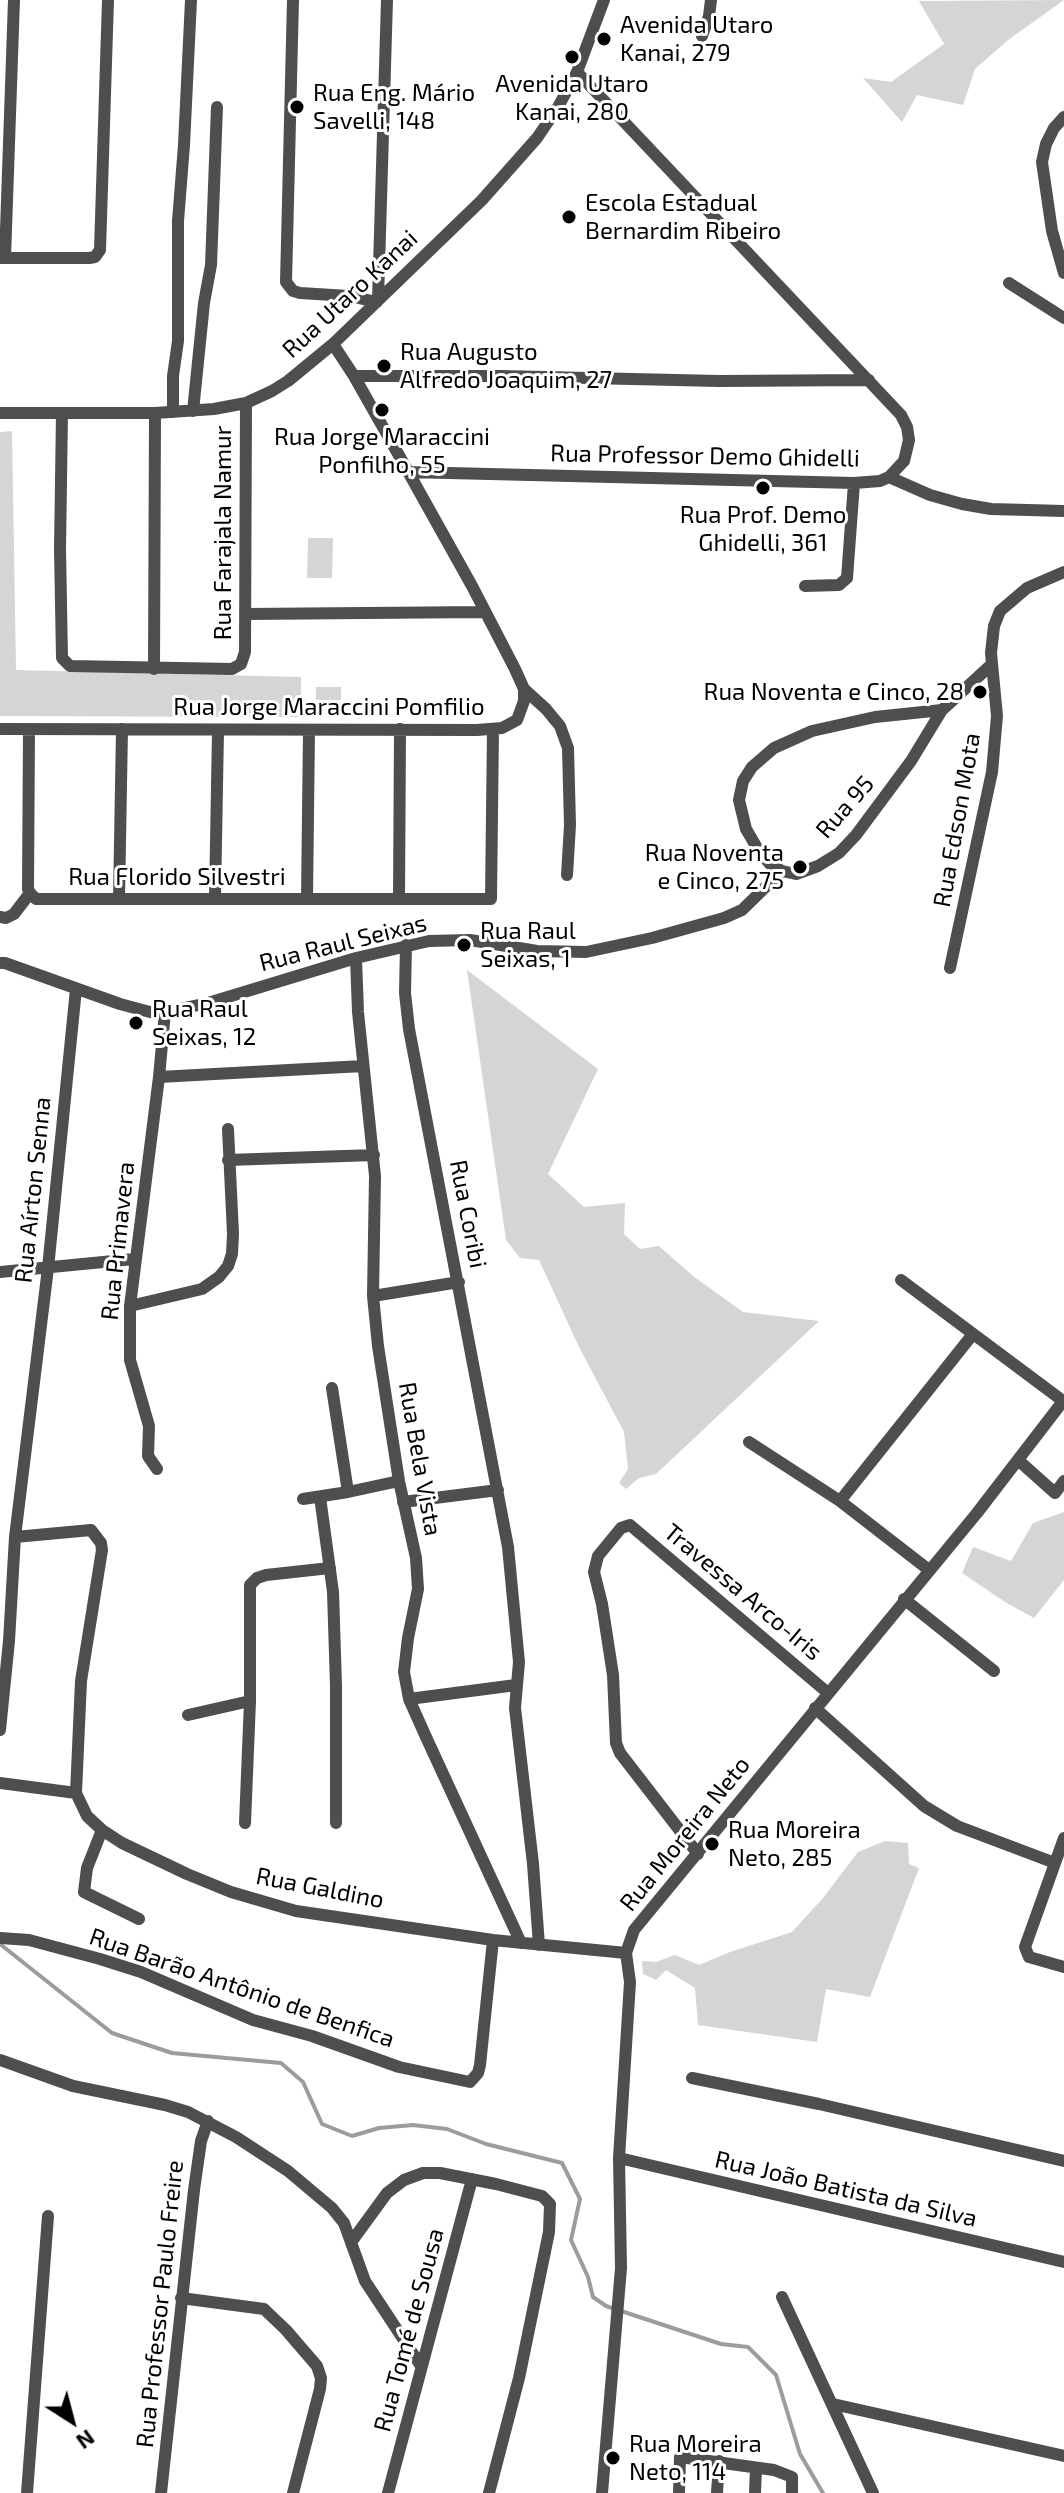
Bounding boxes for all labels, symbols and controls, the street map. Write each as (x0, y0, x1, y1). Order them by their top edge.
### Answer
place label: Avenida Utaro Kanai, 279 (620, 11, 773, 67)
marker: Avenida Utaro Kanai, 279 (595, 30, 613, 48)
marker: Avenida Utaro Kanai, 280 (563, 48, 581, 66)
place label: Avenida Utaro Kanai, 280 (495, 70, 649, 126)
place label: Rua Eng. Mário Savelli, 148 (313, 79, 475, 135)
marker: Rua Eng. Mário Savelli, 148 (288, 98, 306, 116)
place label: Escola Estadual Bernardim Ribeiro (585, 189, 781, 245)
marker: Escola Estadual Bernardim Ribeiro (560, 208, 578, 226)
street label: Rua Utaro Kanai (277, 224, 423, 364)
place label: Rua Augusto Alfredo Joaquim, 27 (400, 338, 612, 394)
marker: Rua Augusto Alfredo Joaquim, 27 (375, 357, 393, 375)
marker: Rua Jorge Maraccini Ponfilho, 55 (373, 401, 391, 419)
place label: Rua Jorge Maraccini Ponfilho, 55 (274, 423, 490, 479)
street label: Rua Farajala Namur (209, 426, 237, 640)
street label: Rua Professor Demo Ghidelli (550, 439, 860, 473)
marker: Rua Prof. Demo Ghidelli, 361 (754, 479, 772, 497)
place label: Rua Prof. Demo Ghidelli, 361 (680, 501, 846, 557)
place label: Rua Noventa e Cinco, 28 (704, 678, 964, 706)
marker: Rua Noventa e Cinco, 28 (971, 683, 989, 701)
street label: Rua Jorge Maraccini Pomfilio (173, 693, 485, 721)
street label: Rua Edson Mota (928, 731, 986, 909)
street label: Rua 95 (810, 770, 880, 844)
place label: Rua Noventa e Cinco, 275 (645, 839, 784, 895)
marker: Rua Noventa e Cinco, 275 (791, 858, 809, 876)
street label: Rua Florido Silvestri (68, 863, 286, 891)
street label: Rua Raul Seixas (256, 908, 430, 978)
place label: Rua Raul Seixas, 1 (480, 917, 576, 973)
marker: Rua Raul Seixas, 1 (455, 936, 473, 954)
place label: Rua Raul Seixas, 12 (152, 995, 256, 1051)
marker: Rua Raul Seixas, 12 (127, 1014, 145, 1032)
street label: Rua Aírton Senna (9, 1095, 57, 1285)
street label: Rua Coribi (443, 1157, 493, 1271)
street label: Rua Primavera (95, 1160, 141, 1322)
street label: Rua Bela Vista (392, 1380, 448, 1538)
street label: Travessa Arco-Iris (658, 1518, 828, 1666)
street label: Rua Moreira Neto (614, 1751, 756, 1917)
place label: Rua Moreira Neto, 285 (728, 1816, 861, 1872)
marker: Rua Moreira Neto, 285 (703, 1835, 721, 1853)
street label: Rua Galdino (254, 1861, 386, 1915)
street label: Rua Barão Antônio de Benfica (86, 1922, 398, 2054)
street label: Rua João Batista da Silva (712, 2145, 980, 2233)
street label: Rua Professor Paulo Freire (131, 2159, 189, 2449)
street label: Rua Tomé de Sousa (368, 2225, 450, 2435)
north arrow (32, 2381, 112, 2461)
text: N (72, 2425, 100, 2456)
place label: Rua Moreira Neto, 114 (629, 2430, 762, 2486)
marker: Rua Moreira Neto, 114 (604, 2449, 622, 2467)

